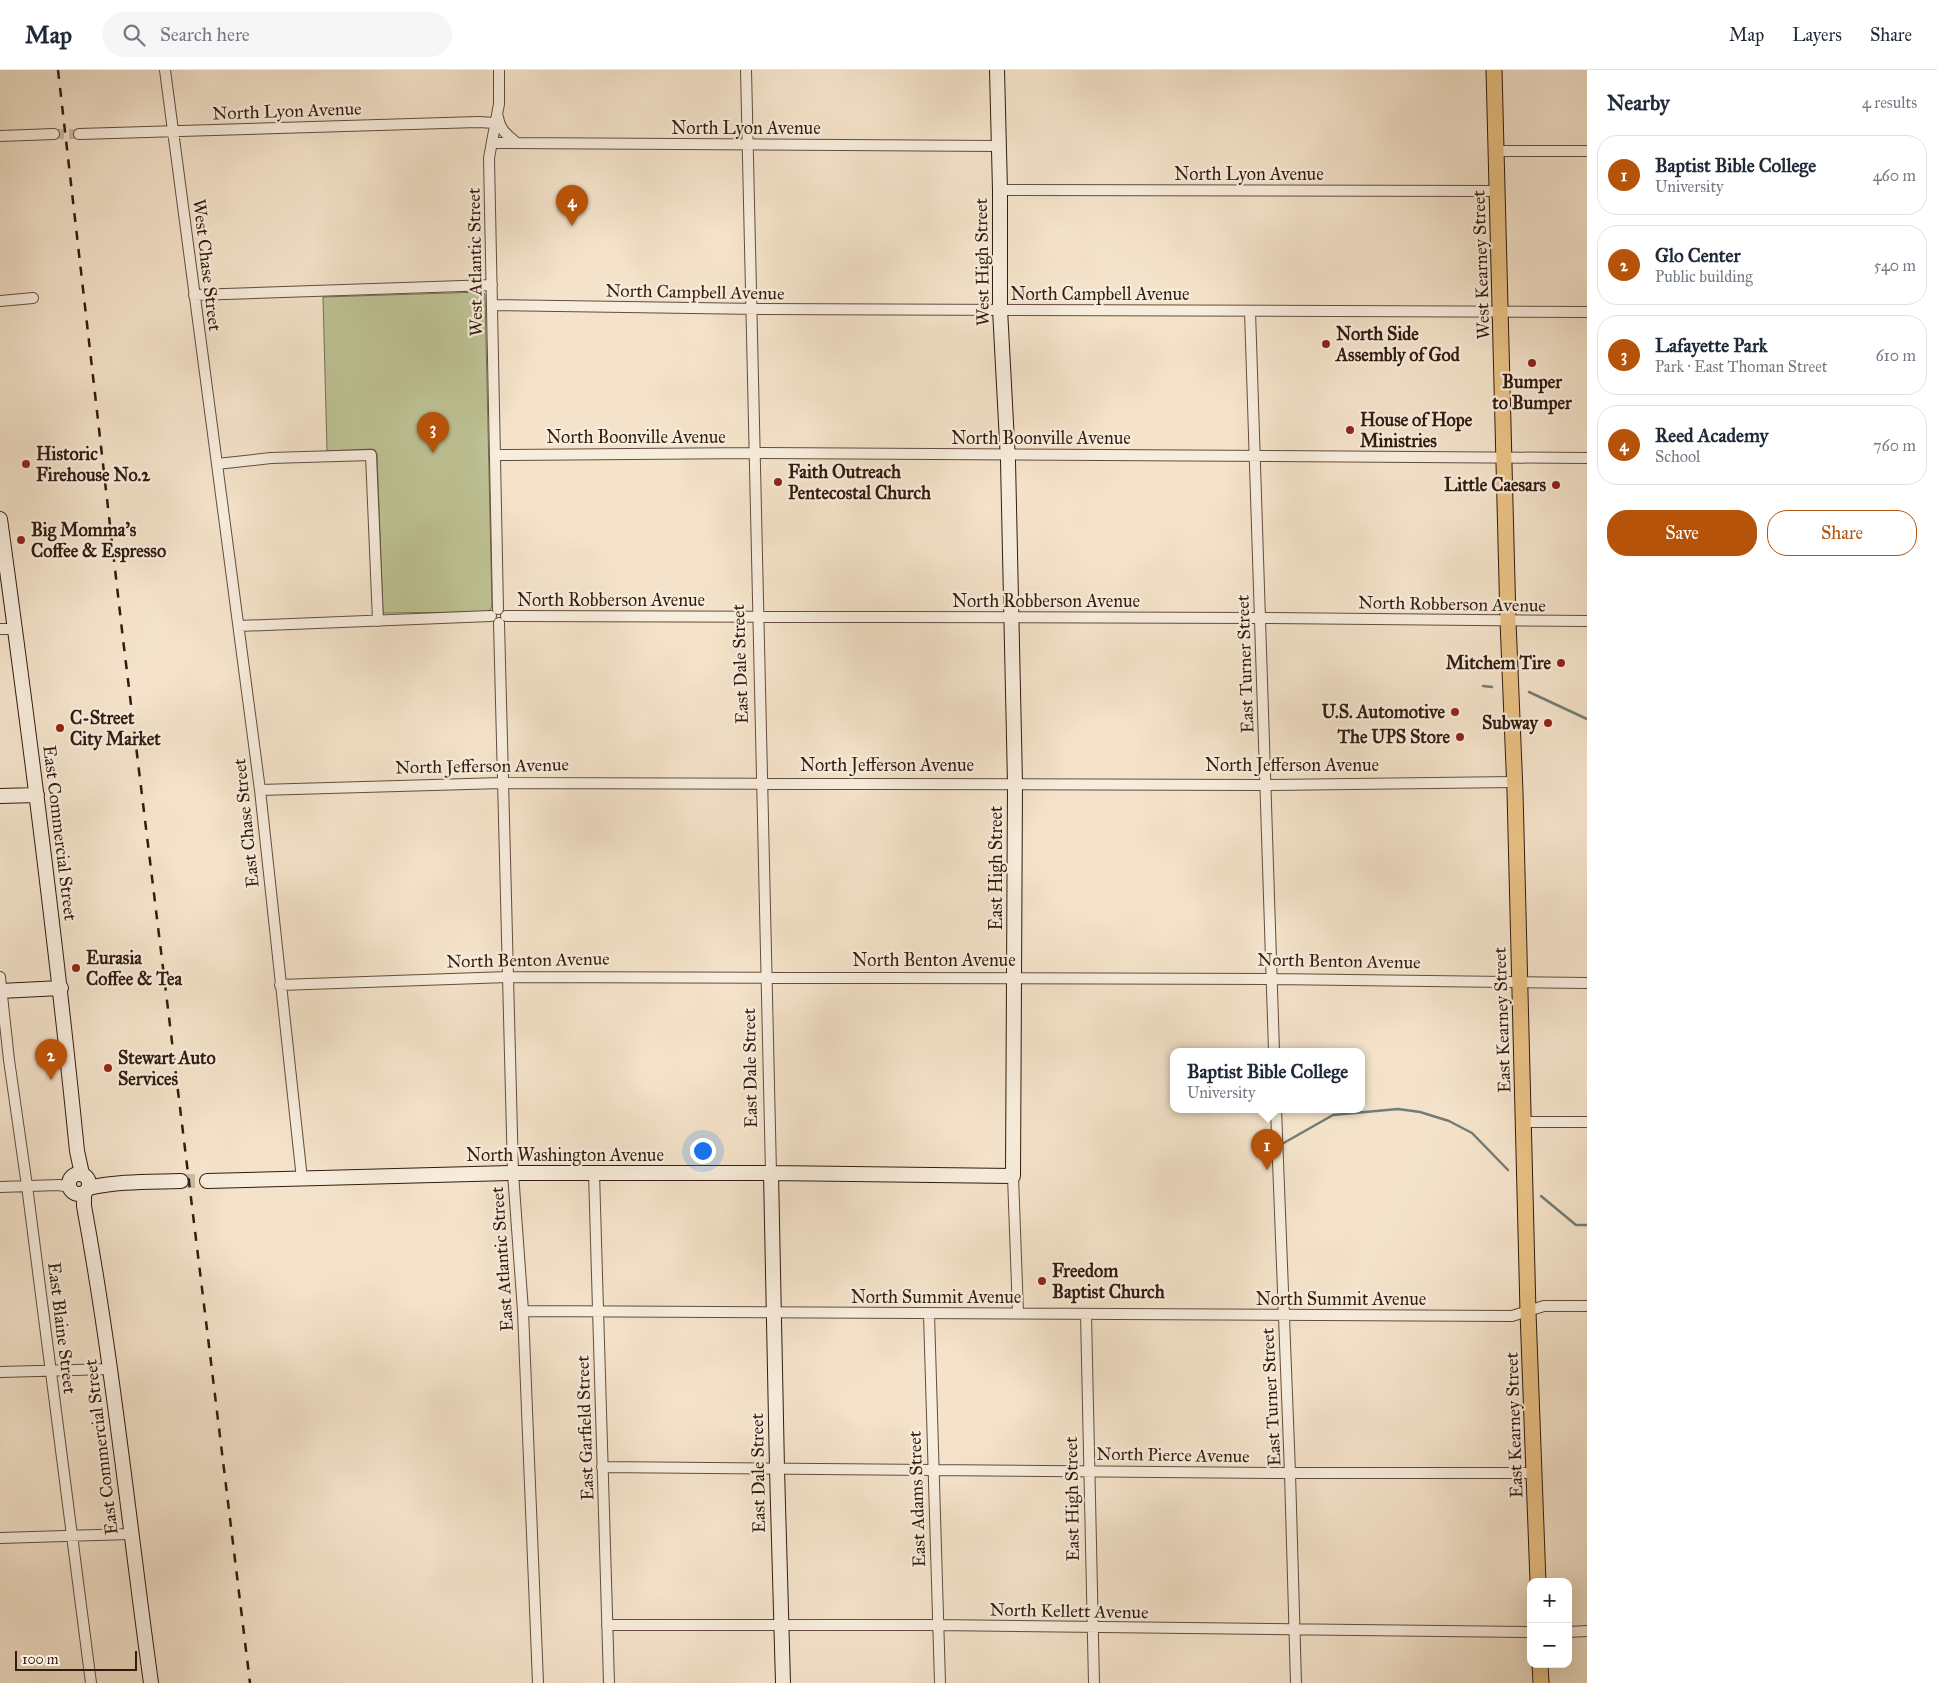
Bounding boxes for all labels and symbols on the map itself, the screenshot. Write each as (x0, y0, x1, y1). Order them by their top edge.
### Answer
street label: North Lyon Avenue (212, 97, 362, 125)
street label: North Lyon Avenue (671, 117, 821, 139)
street label: North Lyon Avenue (1174, 163, 1324, 185)
pin: 4 (556, 185, 588, 226)
street label: West Atlantic Street (463, 187, 487, 336)
street label: West Kearney Street (1467, 189, 1495, 340)
street label: West High Street (970, 197, 995, 326)
street label: West Chase Street (188, 198, 226, 333)
street label: North Campbell Avenue (605, 279, 785, 305)
street label: North Campbell Avenue (1011, 283, 1190, 305)
place label: North Side Assembly of God (1335, 323, 1461, 367)
marker: North Side Assembly of God (1320, 338, 1332, 350)
marker: Bumper to Bumper (1526, 357, 1538, 369)
place label: Bumper to Bumper (1491, 371, 1573, 415)
place label: House of Hope Ministries (1360, 409, 1473, 452)
pin: 3 (417, 412, 449, 453)
marker: House of Hope Ministries (1344, 424, 1356, 436)
street label: North Boonville Avenue (546, 426, 726, 448)
street label: North Boonville Avenue (951, 427, 1131, 449)
place label: Historic Firehouse No.2 (36, 443, 151, 486)
marker: Historic Firehouse No.2 (20, 458, 32, 470)
place label: Faith Outreach Pentecostal Church (788, 461, 932, 504)
place label: Little Caesars (1444, 474, 1546, 496)
marker: Faith Outreach Pentecostal Church (772, 476, 784, 488)
marker: Little Caesars (1550, 479, 1562, 491)
place label: Big Momma's Coffee & Espresso (31, 519, 166, 563)
marker: Big Momma's Coffee & Espresso (15, 534, 27, 546)
street label: North Robberson Avenue (517, 589, 705, 611)
street label: North Robberson Avenue (952, 590, 1140, 612)
street label: North Robberson Avenue (1358, 591, 1546, 617)
street label: East Turner Street (1232, 594, 1258, 733)
street label: East Dale Street (727, 603, 753, 724)
place label: Mitchem Tire (1446, 652, 1551, 674)
marker: Mitchem Tire (1555, 657, 1567, 669)
place label: U.S. Automotive (1322, 701, 1445, 723)
marker: U.S. Automotive (1449, 706, 1461, 718)
place label: C-Street City Market (70, 707, 161, 751)
place label: Subway (1482, 712, 1540, 735)
marker: Subway (1542, 717, 1554, 729)
marker: C-Street City Market (54, 722, 66, 734)
place label: The UPS Store (1337, 726, 1451, 748)
marker: The UPS Store (1454, 731, 1466, 743)
street label: East Commercial Street (38, 744, 82, 923)
street label: North Jefferson Avenue (395, 753, 569, 780)
street label: North Jefferson Avenue (800, 754, 974, 777)
street label: North Jefferson Avenue (1205, 754, 1379, 777)
street label: East Chase Street (228, 757, 264, 889)
street label: East High Street (985, 805, 1008, 930)
street label: East Kearney Street (1488, 946, 1516, 1093)
place label: Eurasia Coffee & Tea (86, 947, 183, 990)
street label: North Benton Avenue (446, 948, 610, 972)
street label: North Benton Avenue (852, 949, 1016, 971)
street label: North Benton Avenue (1257, 949, 1421, 973)
marker: Eurasia Coffee & Tea (70, 962, 82, 974)
street label: East Dale Street (738, 1007, 762, 1128)
pin: 2 (35, 1039, 67, 1080)
place label: Stewart Auto Services (118, 1047, 216, 1090)
marker: Stewart Auto Services (102, 1062, 114, 1074)
pin: 1 (1251, 1129, 1283, 1170)
your location (690, 1138, 716, 1164)
street label: North Washington Avenue (466, 1144, 664, 1167)
street label: East Atlantic Street (486, 1185, 518, 1332)
place label: Freedom Baptist Church (1052, 1260, 1166, 1304)
street label: East Blaine Street (43, 1261, 81, 1396)
marker: Freedom Baptist Church (1036, 1275, 1048, 1287)
street label: North Summit Avenue (851, 1286, 1021, 1308)
street label: North Summit Avenue (1256, 1288, 1426, 1310)
street label: East Turner Street (1256, 1327, 1286, 1467)
street label: East Kearney Street (1500, 1351, 1528, 1498)
street label: East Garfield Street (571, 1354, 599, 1501)
street label: East Commercial Street (79, 1357, 123, 1536)
street label: East Dale Street (746, 1412, 770, 1533)
street label: East Adams Street (904, 1430, 930, 1567)
street label: East High Street (1060, 1436, 1085, 1562)
street label: North Pierce Avenue (1096, 1443, 1250, 1467)
street label: North Kellett Avenue (989, 1599, 1149, 1623)
scale bar (15, 1648, 138, 1671)

